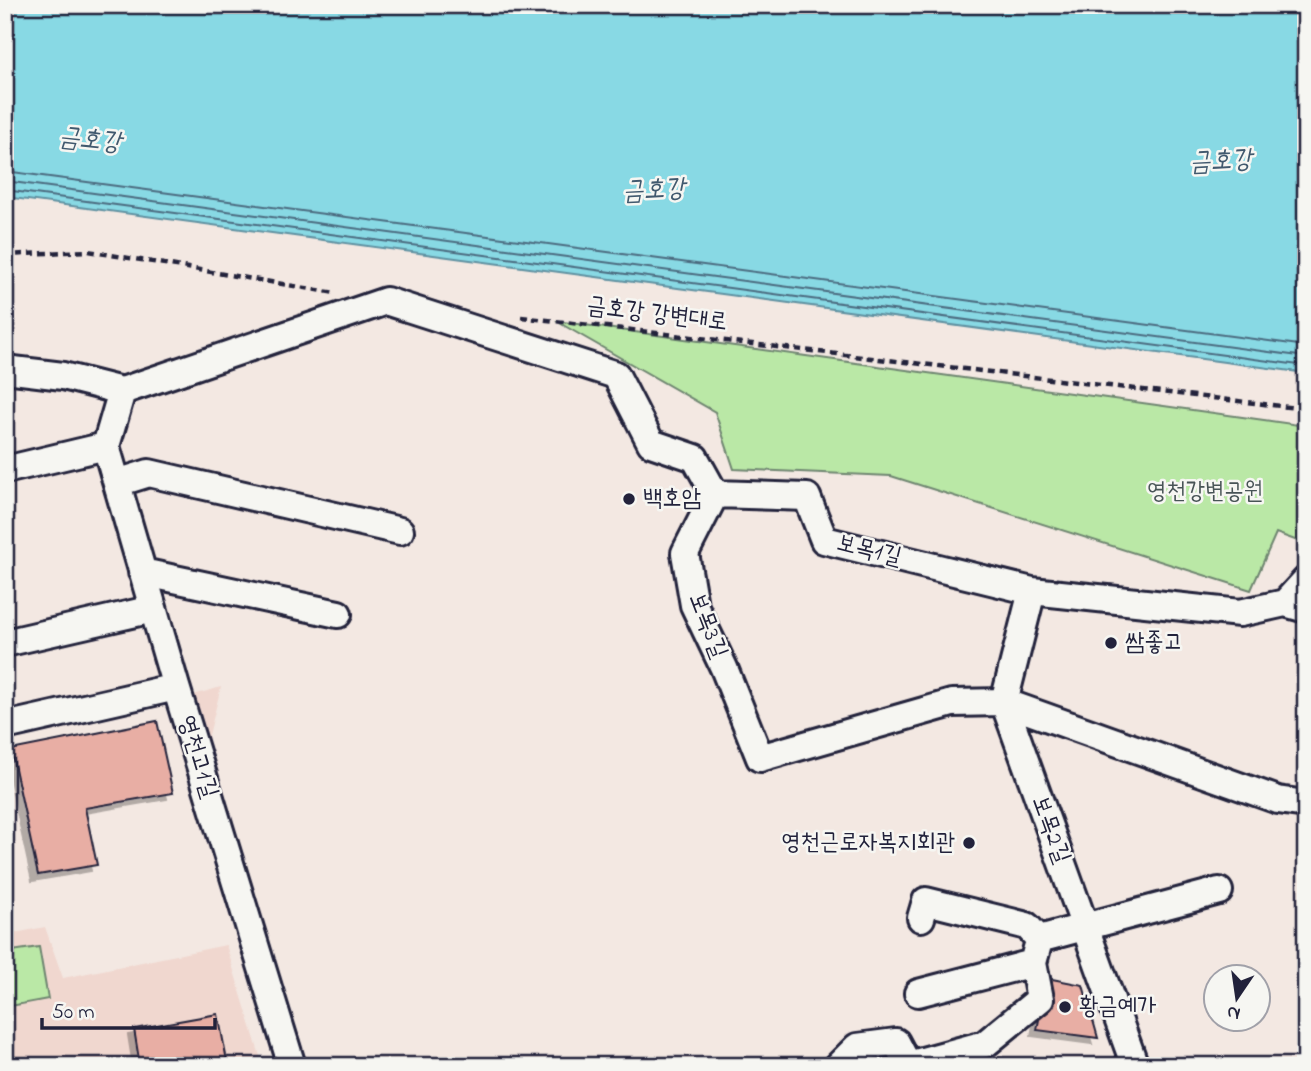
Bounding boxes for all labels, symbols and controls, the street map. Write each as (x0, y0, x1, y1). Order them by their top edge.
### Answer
water label: 금호강 (57, 119, 126, 163)
water label: 금호강 (1189, 141, 1256, 183)
water label: 금호강 (622, 170, 689, 212)
street label: 금호강 강변대로 (585, 289, 729, 341)
park label: 영천강변공원 (1147, 475, 1263, 510)
place label: 백호암 (643, 482, 701, 517)
marker: 백호암 (621, 491, 637, 507)
street label: 보목1길 (833, 526, 905, 576)
street label: 보목3길 (679, 588, 735, 664)
place label: 쌈좋고 (1125, 626, 1183, 661)
marker: 쌈좋고 (1103, 635, 1119, 651)
street label: 영천고1길 (168, 711, 226, 803)
street label: 보목2길 (1022, 791, 1078, 869)
place label: 영천근로자복지회관 (781, 826, 955, 861)
marker: 영천근로자복지회관 (961, 835, 977, 851)
north arrow (1202, 962, 1272, 1032)
scale bar (42, 987, 215, 1031)
place label: 황금예가 (1079, 990, 1156, 1025)
text: N (1224, 997, 1243, 1027)
text: 50 m (52, 998, 95, 1028)
marker: 황금예가 (1057, 999, 1073, 1015)

